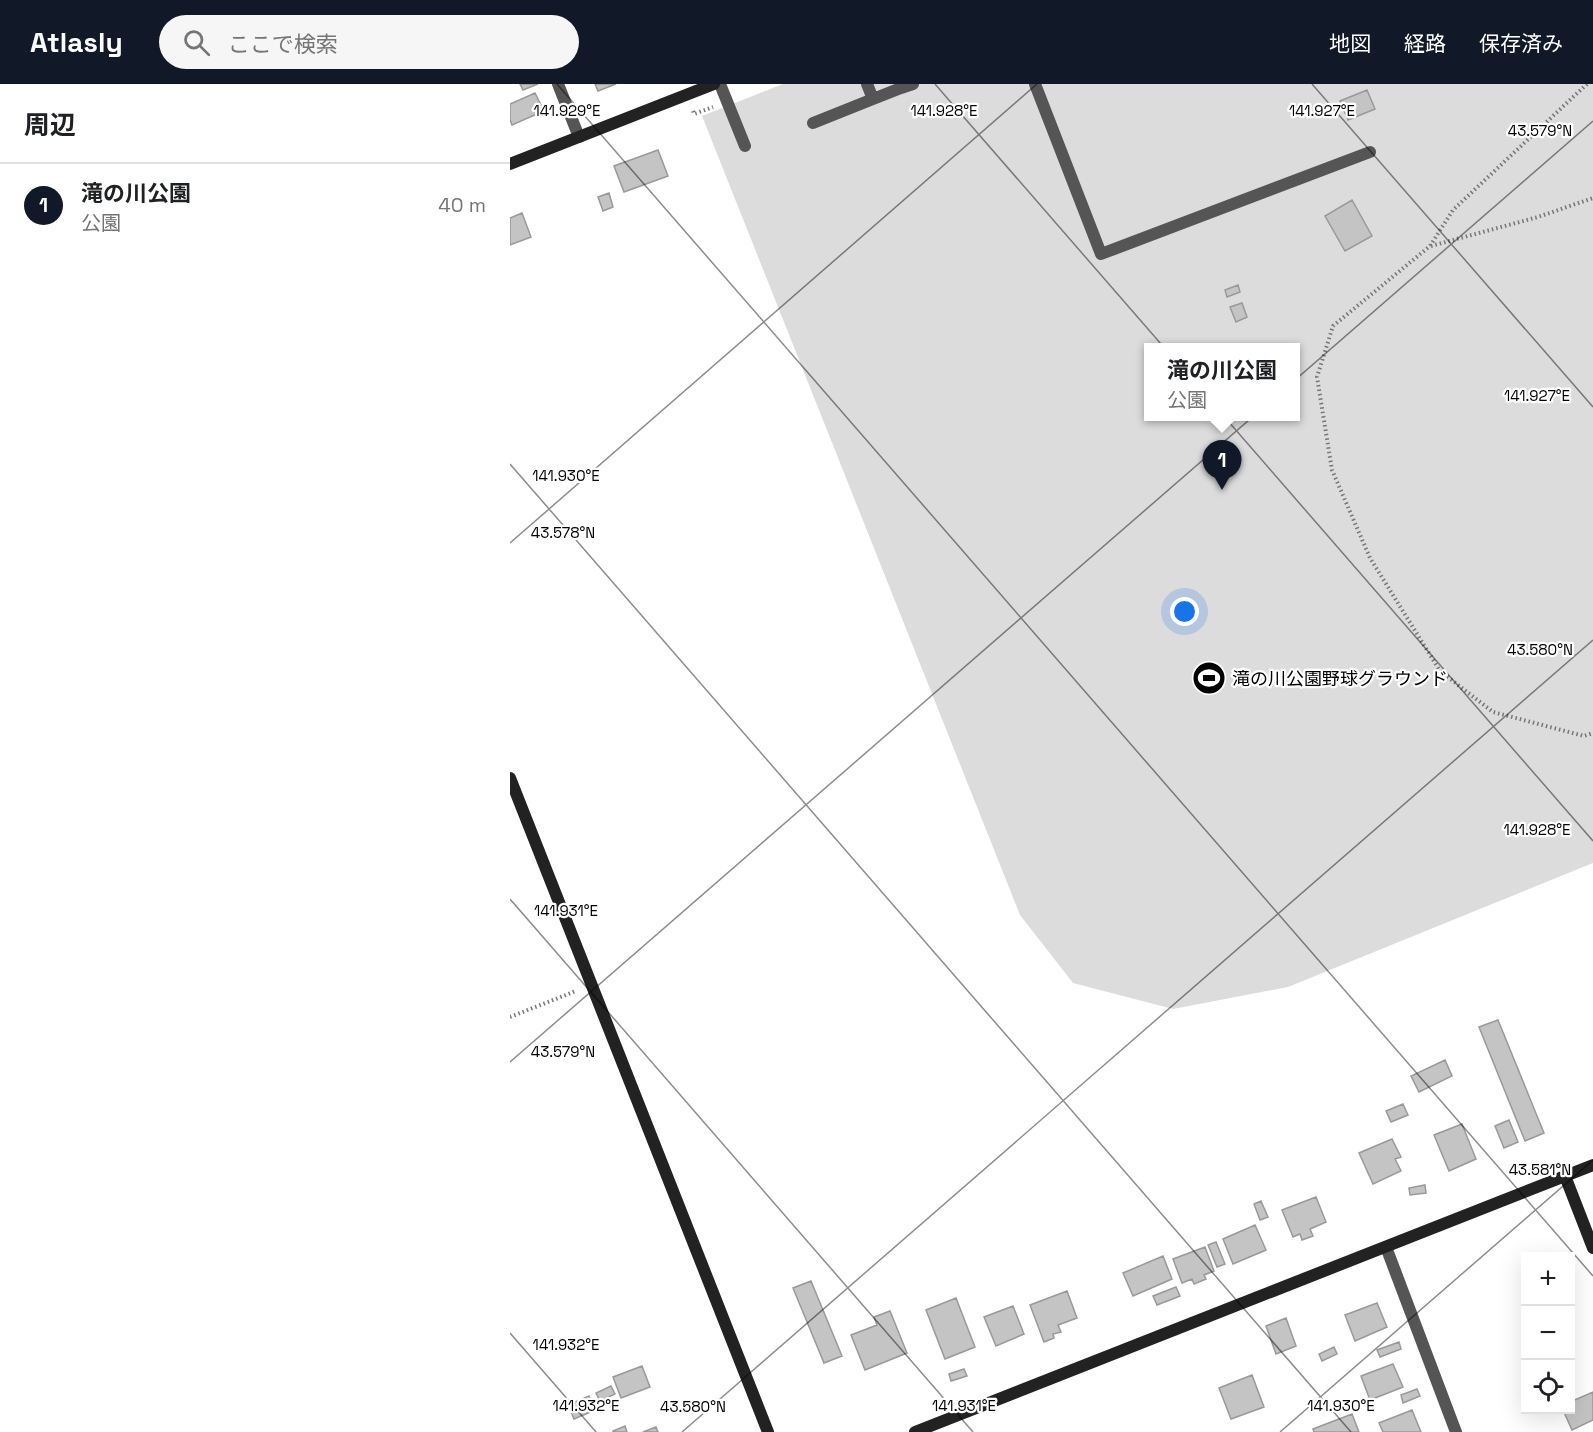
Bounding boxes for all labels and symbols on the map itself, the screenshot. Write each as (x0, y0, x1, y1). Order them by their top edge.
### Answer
text: 141.929°E (534, 101, 600, 120)
text: 141.928°E (910, 101, 978, 120)
text: 141.927°E (1289, 101, 1355, 120)
text: 43.579°N (1508, 121, 1572, 140)
text: 141.927°E (1504, 386, 1570, 405)
pin: 1 (1202, 440, 1242, 490)
text: 141.930°E (532, 466, 600, 485)
text: 43.578°N (531, 523, 595, 542)
your location (1170, 597, 1199, 626)
text: 43.580°N (1507, 640, 1573, 659)
sports icon: 滝の川公園野球グラウンド (1191, 660, 1227, 696)
place label: 滝の川公園野球グラウンド (1232, 667, 1448, 690)
text: 141.928°E (1503, 820, 1571, 839)
text: 141.931°E (534, 901, 598, 920)
text: 43.579°N (531, 1042, 595, 1061)
text: 43.581°N (1509, 1160, 1571, 1179)
text: 141.932°E (533, 1335, 599, 1354)
text: 141.932°E (553, 1396, 619, 1415)
text: 141.931°E (932, 1396, 996, 1415)
text: 141.930°E (1307, 1396, 1375, 1415)
text: 43.580°N (660, 1397, 726, 1416)

